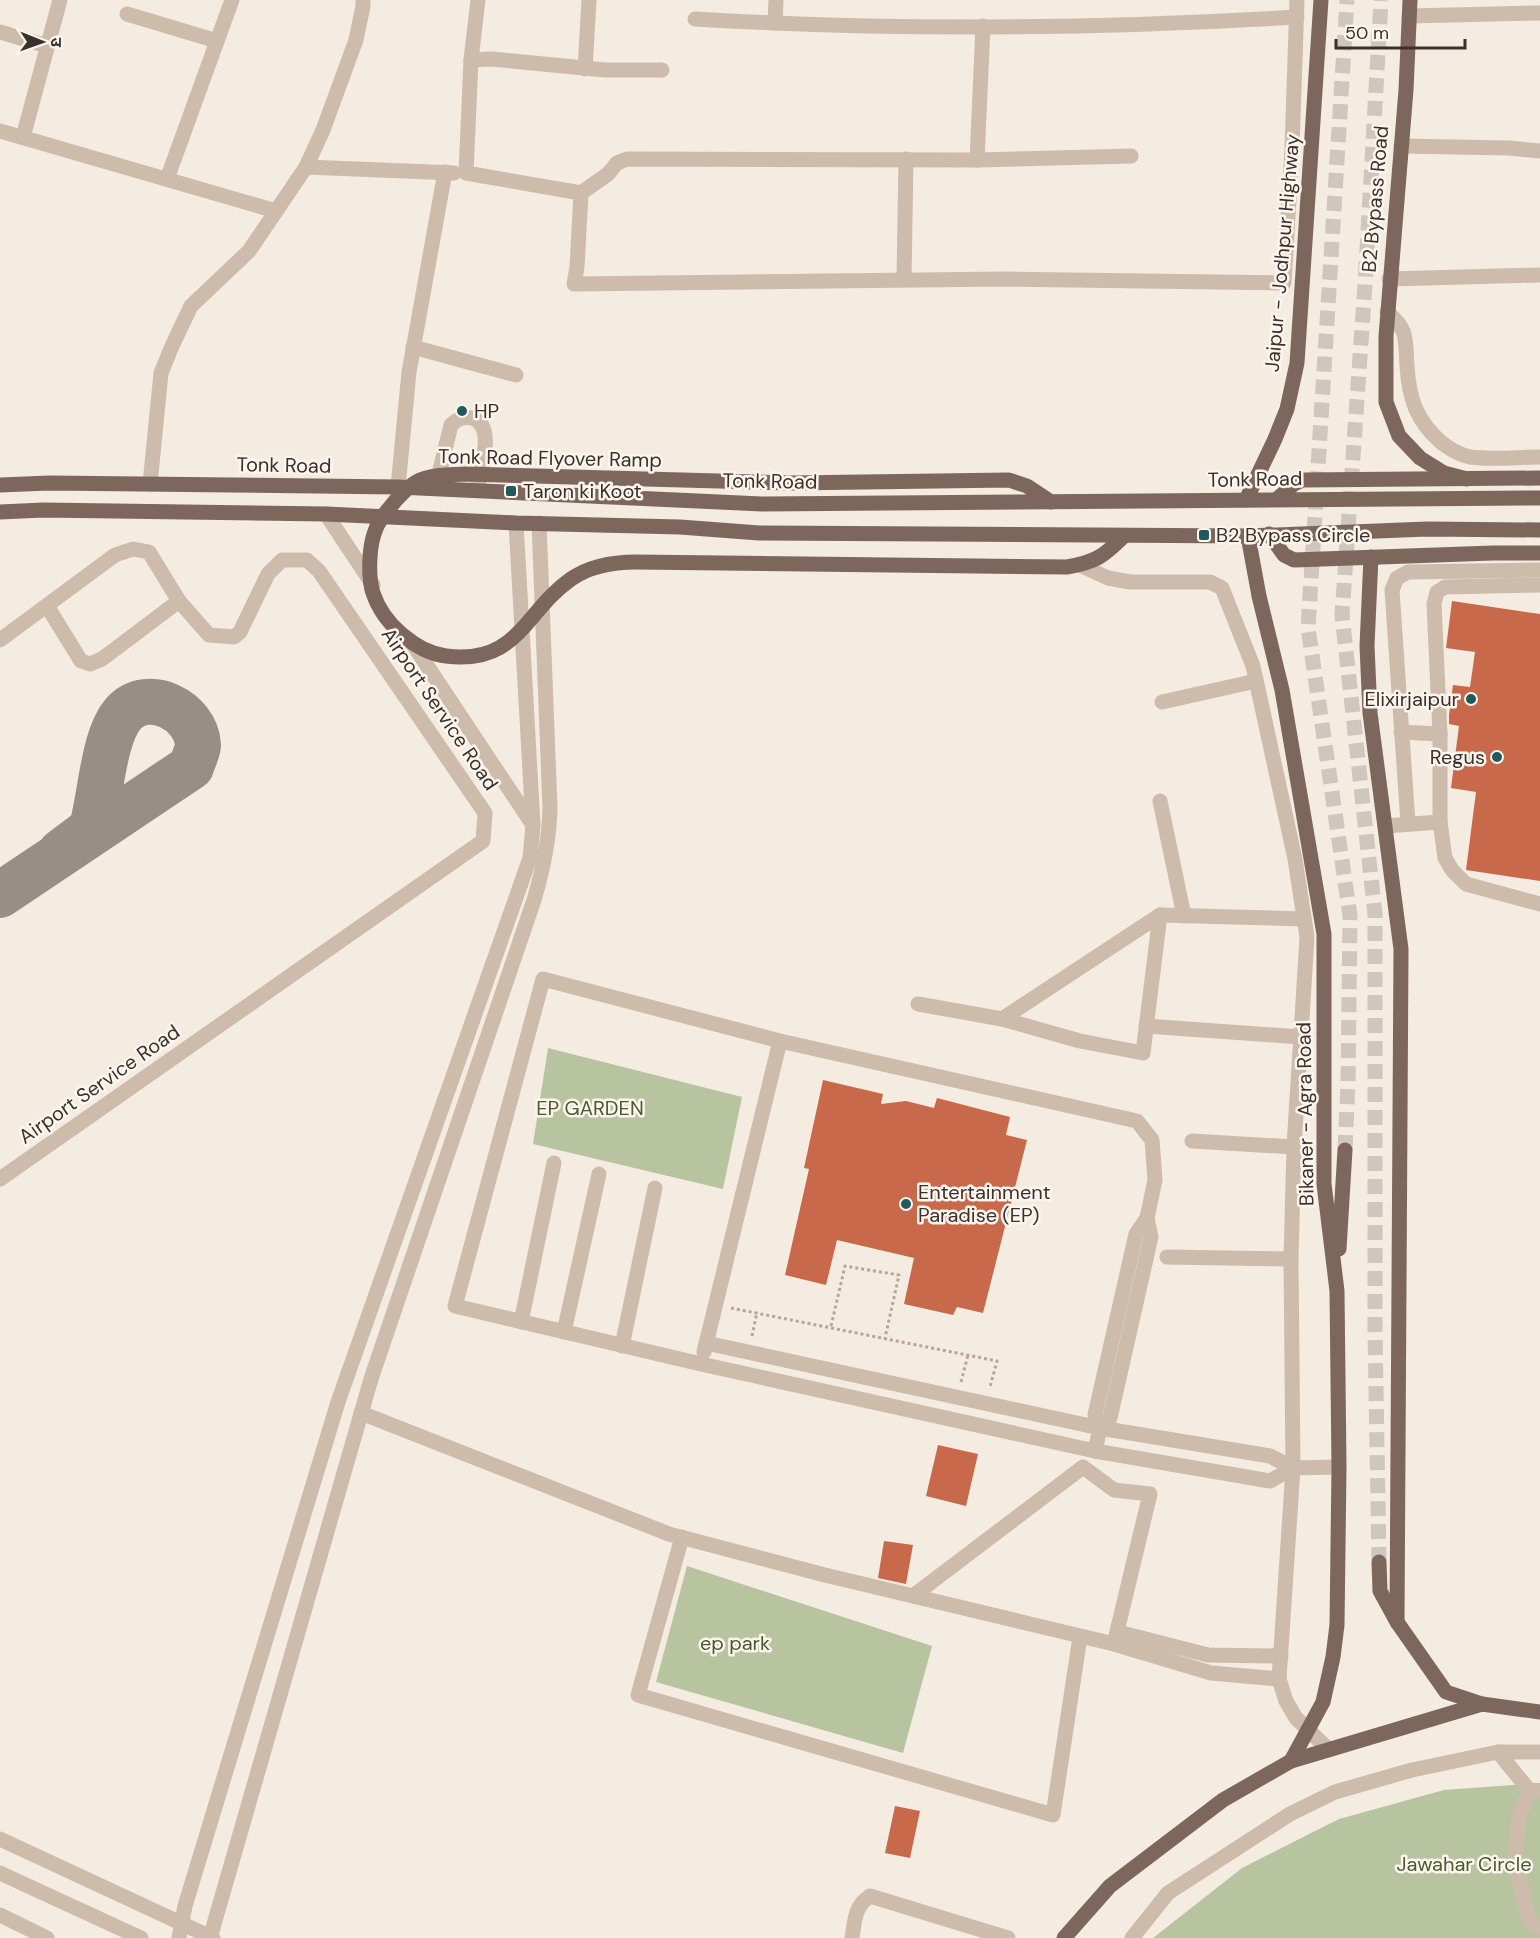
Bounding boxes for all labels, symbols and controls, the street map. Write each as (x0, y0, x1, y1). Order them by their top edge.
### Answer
north arrow (12, 12, 72, 72)
scale bar (1336, 12, 1465, 50)
text: 50 m (1345, 21, 1389, 45)
text: उ (46, 37, 67, 48)
street label: B2 Bypass Road (1356, 124, 1394, 274)
street label: Jaipur - Jodhpur Highway (1259, 133, 1305, 373)
place label: HP (474, 398, 499, 424)
marker: HP (455, 404, 469, 418)
street label: Tonk Road Flyover Ramp (438, 443, 662, 473)
street label: Tonk Road (236, 451, 332, 479)
street label: Tonk Road (1207, 465, 1303, 493)
street label: Tonk Road (722, 467, 818, 495)
place label: Taron ki Koot (523, 478, 642, 504)
marker: Taron ki Koot (504, 484, 518, 498)
place label: B2 Bypass Circle (1216, 522, 1370, 548)
marker: B2 Bypass Circle (1197, 528, 1211, 542)
street label: Airport Service Road (376, 623, 504, 795)
place label: Elixirjaipur (1364, 686, 1459, 712)
marker: Elixirjaipur (1464, 692, 1478, 706)
place label: Regus (1430, 744, 1485, 770)
marker: Regus (1490, 750, 1504, 764)
street label: Airport Service Road (13, 1019, 185, 1149)
street label: Bikaner - Agra Road (1290, 1022, 1320, 1206)
park label: EP GARDEN (536, 1095, 644, 1121)
place label: Entertainment Paradise (EP) (918, 1179, 1051, 1228)
marker: Entertainment Paradise (EP) (899, 1197, 913, 1211)
park label: ep park (700, 1630, 770, 1656)
park label: Jawahar Circle (1397, 1851, 1532, 1877)

